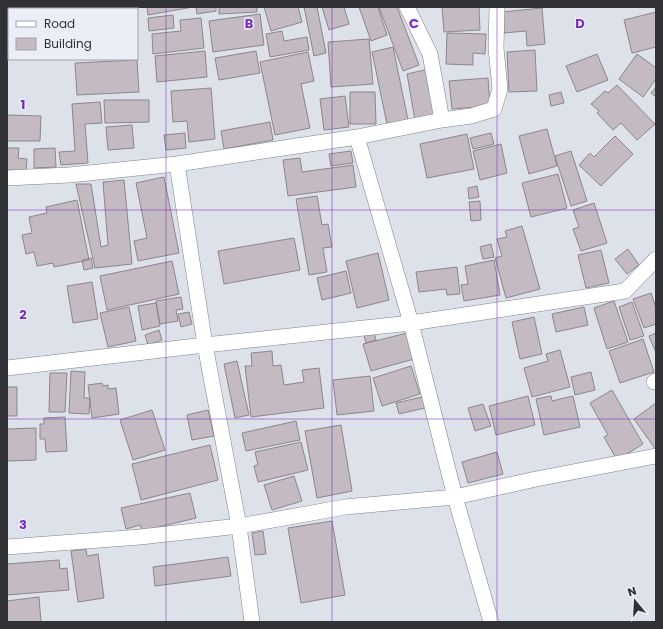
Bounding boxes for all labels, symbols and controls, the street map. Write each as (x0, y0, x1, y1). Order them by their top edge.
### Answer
legend (8, 8, 138, 60)
text: B (245, 14, 254, 33)
text: C (409, 14, 419, 33)
text: D (575, 14, 585, 33)
text: Road (44, 15, 75, 32)
text: Building (44, 35, 92, 52)
text: 1 (21, 95, 25, 114)
text: 2 (19, 305, 27, 324)
text: 3 (19, 515, 27, 534)
north arrow (615, 581, 655, 621)
text: N (625, 583, 638, 600)

